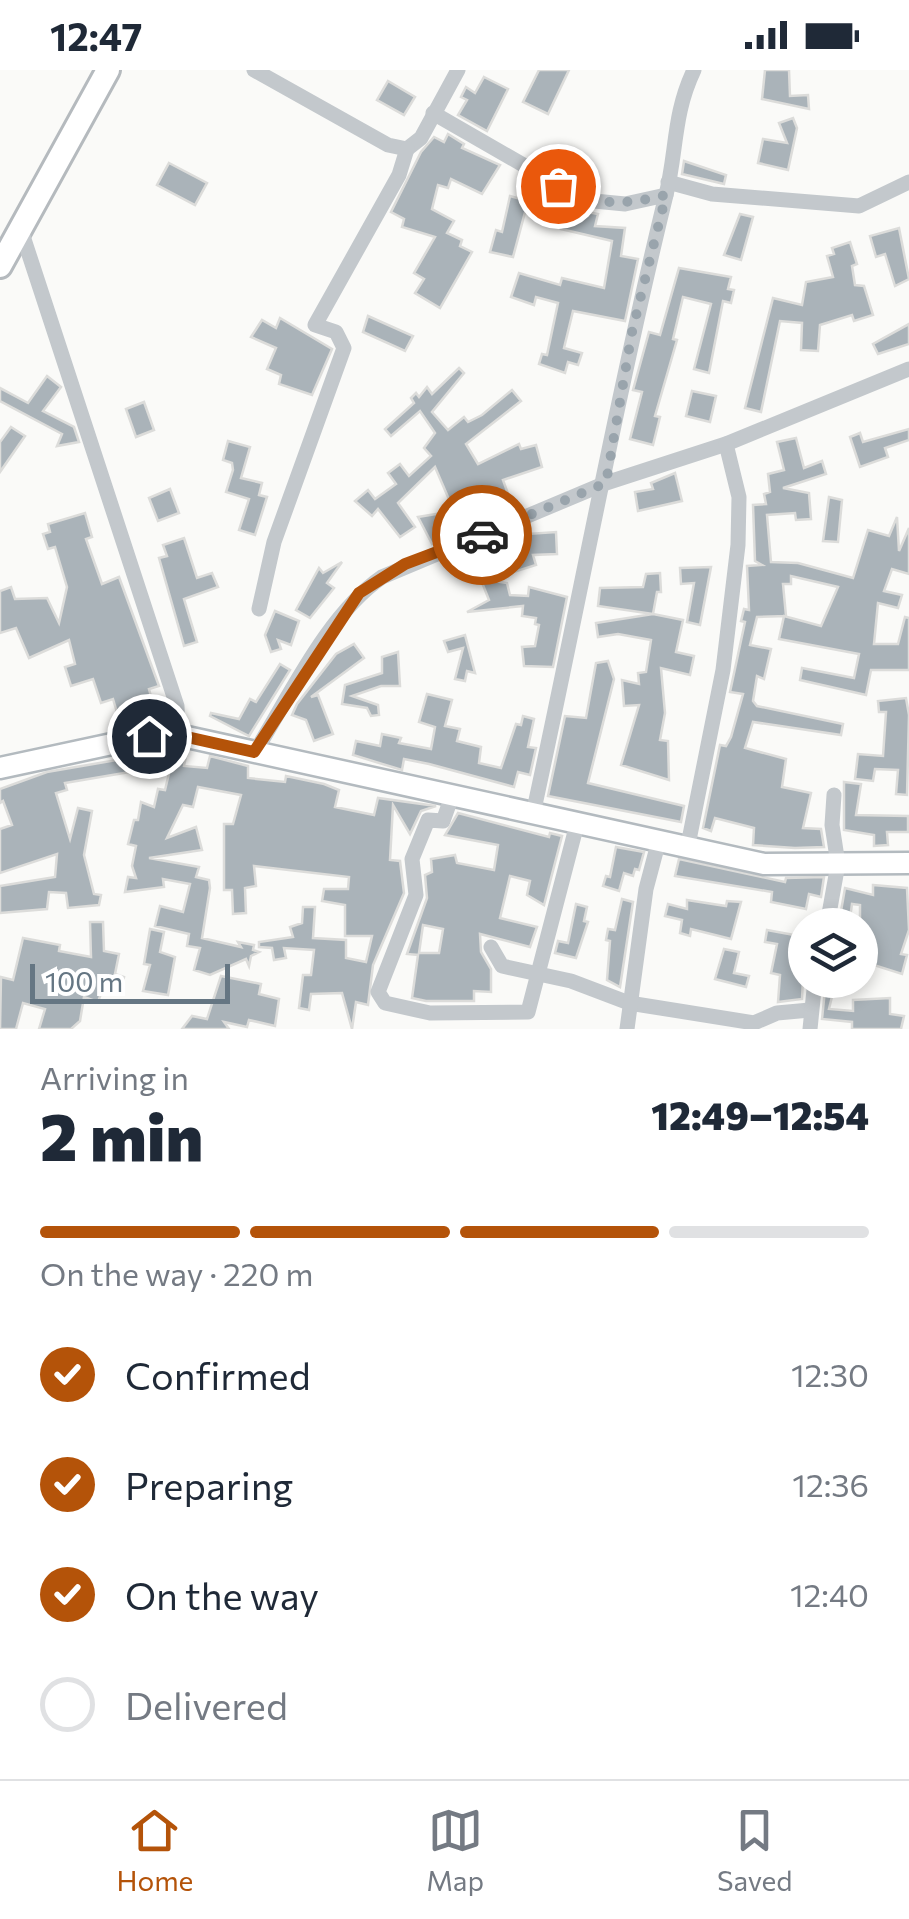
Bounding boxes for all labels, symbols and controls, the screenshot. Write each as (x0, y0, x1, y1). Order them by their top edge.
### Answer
text: 12:47 (50, 12, 142, 59)
pin (516, 144, 601, 229)
icon: bag (531, 159, 586, 214)
courier (432, 485, 532, 585)
icon: car (455, 508, 510, 563)
pin (107, 694, 192, 779)
icon: home (122, 709, 177, 764)
map controls (788, 908, 878, 998)
button: layers (788, 908, 878, 998)
scale bar (30, 959, 230, 1004)
text: 100 m (45, 964, 123, 998)
text: Arriving in (40, 1057, 189, 1097)
text: 12:49–12:54 (651, 1091, 869, 1138)
text: 2 min (40, 1095, 203, 1174)
text: On the way · 220 m (40, 1253, 313, 1293)
icon: check (40, 1347, 95, 1402)
text: Confirmed (125, 1351, 311, 1398)
text: 12:30 (791, 1354, 869, 1394)
icon: check (40, 1457, 95, 1512)
text: Preparing (125, 1461, 293, 1508)
text: 12:36 (792, 1464, 869, 1504)
icon: check (40, 1567, 95, 1622)
text: On the way (125, 1571, 319, 1618)
text: 12:40 (790, 1574, 869, 1614)
text: Delivered (125, 1681, 288, 1728)
tab: Home (116, 1803, 193, 1897)
tab: Map (426, 1803, 484, 1897)
tab: Saved (717, 1803, 793, 1897)

